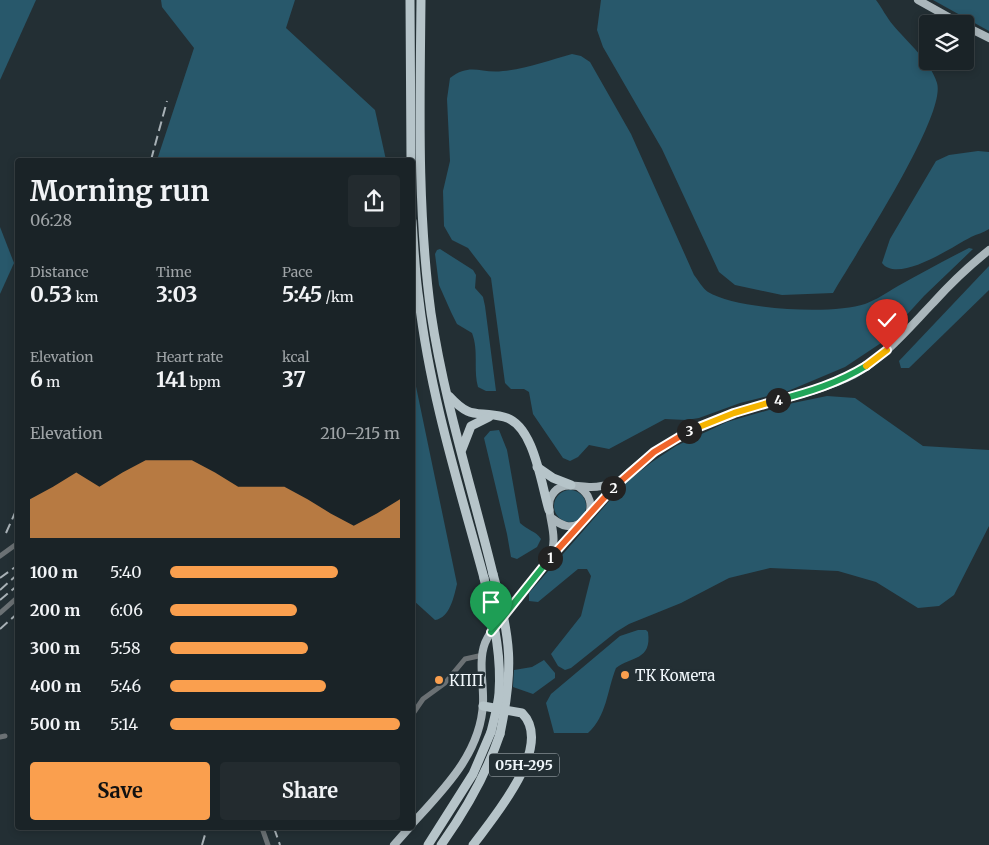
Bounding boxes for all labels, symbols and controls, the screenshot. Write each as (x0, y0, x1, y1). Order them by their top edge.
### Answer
map controls (919, 15, 974, 70)
button: layers (919, 15, 974, 70)
text: Morning run (30, 173, 209, 209)
button: share (348, 175, 400, 227)
text: 06:28 (30, 210, 72, 230)
text: Distance (30, 263, 89, 281)
text: Time (156, 263, 192, 281)
text: Pace (282, 263, 313, 281)
text: 0.53 (30, 281, 72, 308)
text: 3:03 (156, 281, 198, 308)
text: 5:45 (282, 281, 322, 308)
text: km (72, 288, 98, 306)
text: /km (322, 288, 354, 306)
pin (866, 299, 908, 350)
icon: check (873, 306, 901, 334)
text: Elevation (30, 348, 94, 366)
text: Heart rate (156, 348, 223, 366)
text: kcal (282, 348, 310, 366)
text: 6 (30, 366, 43, 393)
text: 141 (156, 366, 186, 393)
text: 37 (282, 366, 306, 393)
text: m (43, 373, 60, 391)
text: bpm (186, 373, 221, 391)
pin: 4 (766, 388, 790, 412)
text: 4 (774, 391, 783, 409)
pin: 3 (676, 418, 702, 444)
text: 3 (685, 422, 694, 440)
text: Elevation (30, 423, 103, 443)
text: 210–215 m (320, 423, 400, 443)
pin: 2 (600, 476, 626, 500)
text: 2 (609, 479, 618, 497)
pin: 1 (538, 546, 562, 570)
text: 1 (547, 549, 554, 567)
text: 100 m (30, 562, 78, 582)
text: 5:40 (110, 562, 142, 582)
pin (470, 581, 512, 632)
icon: arrive (477, 588, 505, 616)
text: 200 m (30, 600, 80, 620)
text: 6:06 (110, 600, 143, 620)
text: 300 m (30, 638, 80, 658)
text: 5:58 (110, 638, 141, 658)
place label: ТК Комета (635, 666, 715, 685)
marker: ТК Комета (619, 669, 631, 681)
place label: КПП (449, 671, 484, 690)
marker: КПП (433, 674, 445, 686)
text: 400 m (30, 676, 81, 696)
text: 5:46 (110, 676, 141, 696)
text: 500 m (30, 714, 80, 734)
text: 5:14 (110, 714, 138, 734)
road number: 05Н-295 (489, 754, 559, 776)
button: Save (30, 762, 210, 820)
button: Share (220, 762, 400, 820)

